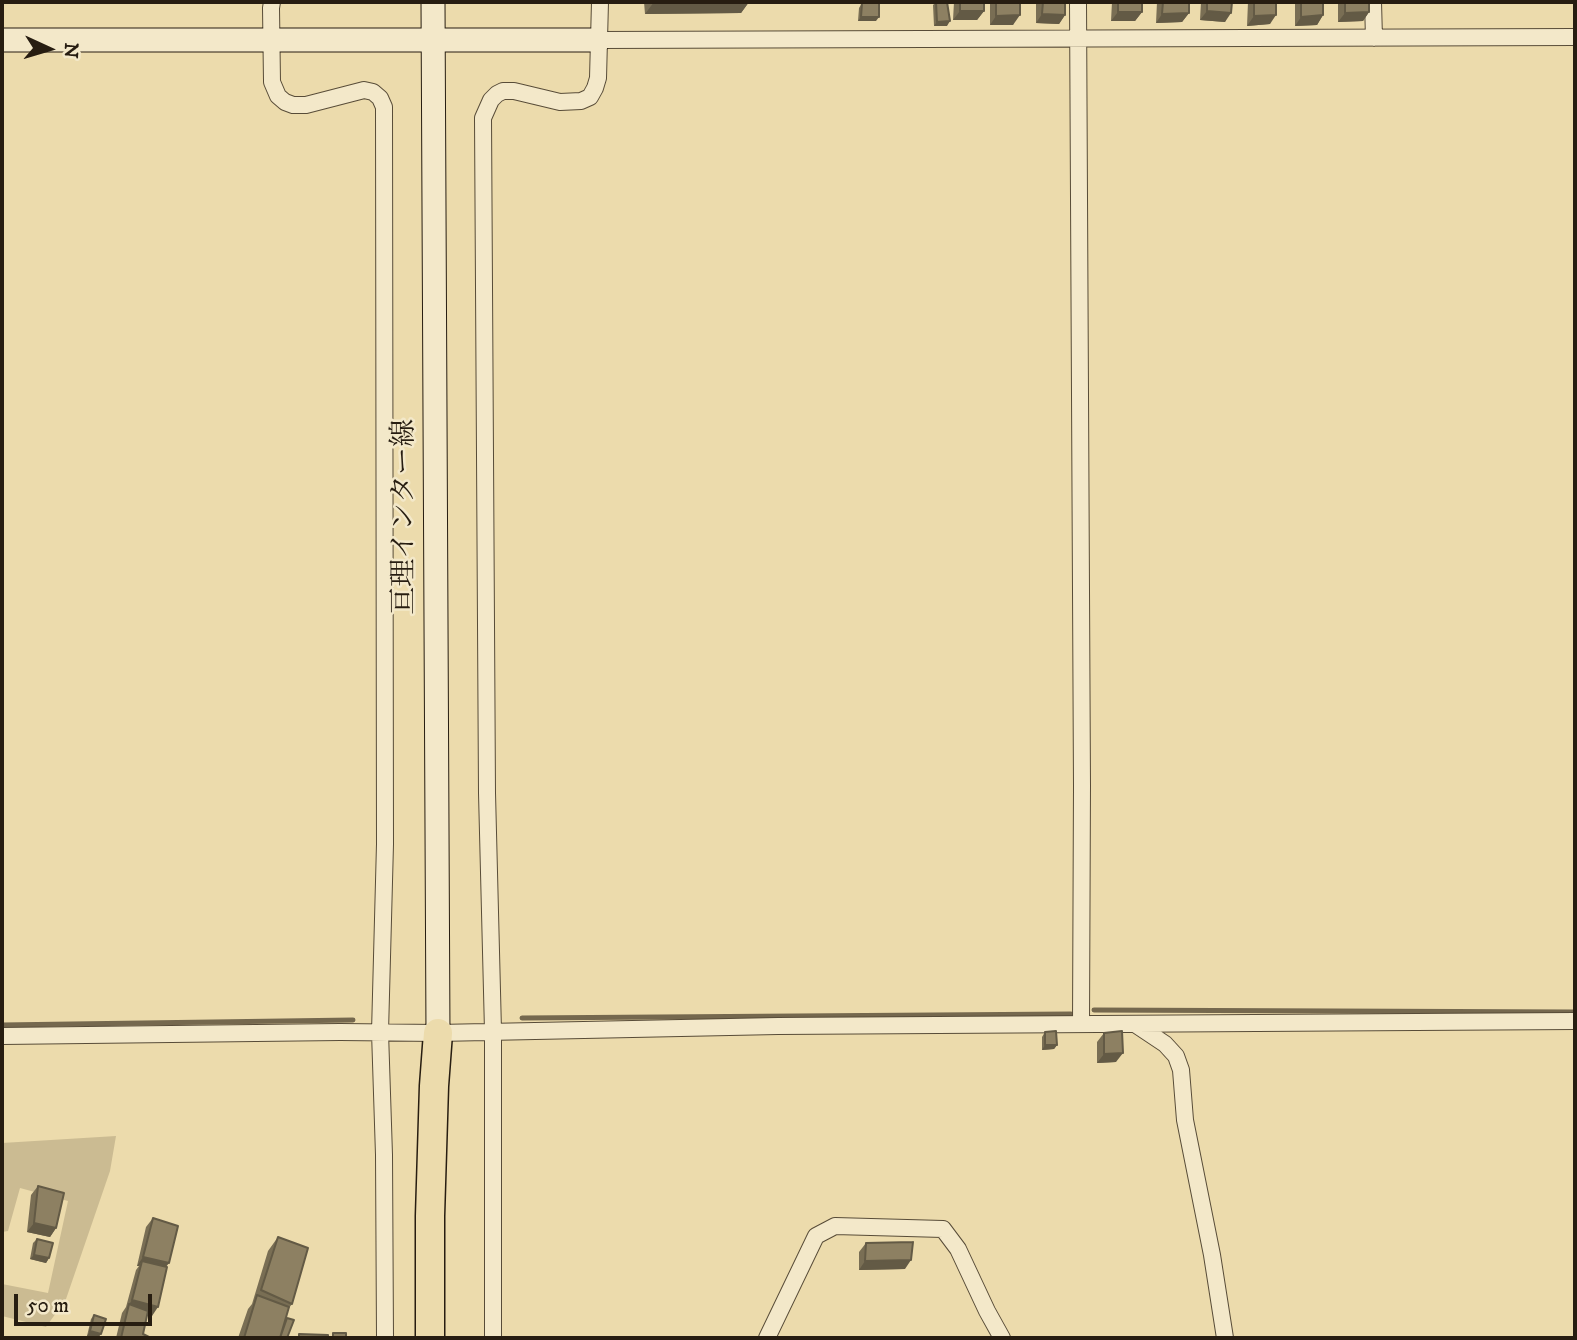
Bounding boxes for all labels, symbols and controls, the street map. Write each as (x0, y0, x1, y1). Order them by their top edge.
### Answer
north arrow (14, 14, 84, 84)
text: N (58, 42, 82, 59)
street label: 亘理インター線 (389, 419, 423, 615)
scale bar (18, 1280, 156, 1324)
text: 50 m (27, 1293, 69, 1319)

